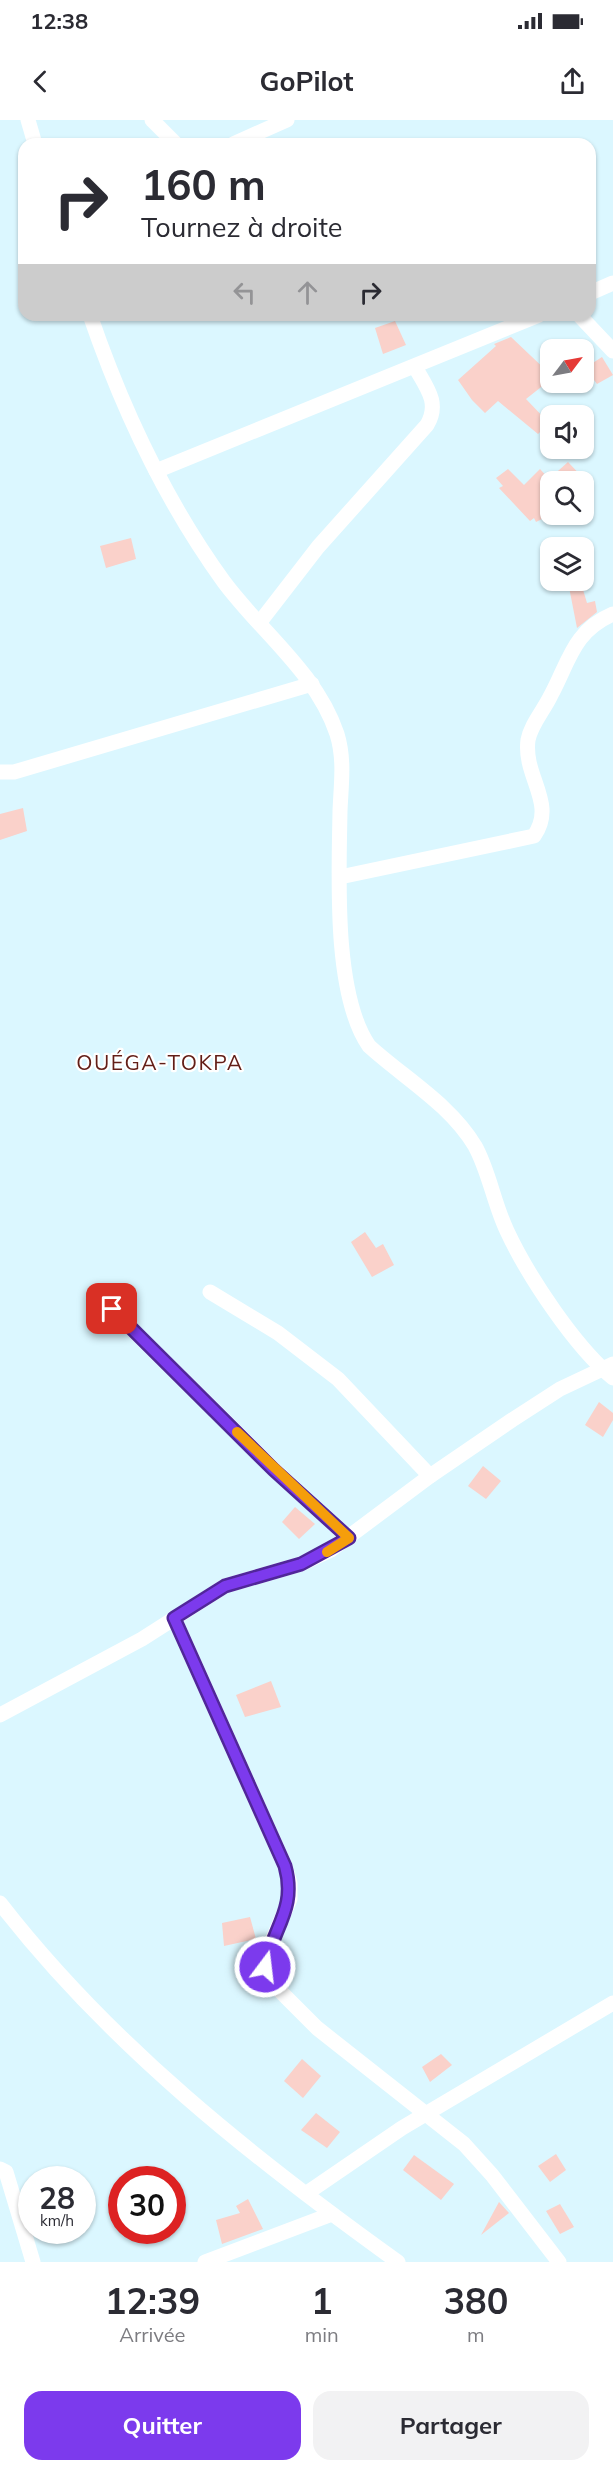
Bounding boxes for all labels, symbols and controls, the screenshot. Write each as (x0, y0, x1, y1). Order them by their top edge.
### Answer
text: 12:38 (30, 7, 88, 35)
text: GoPilot (259, 64, 354, 98)
icon: back (24, 65, 57, 98)
icon: share (556, 65, 589, 98)
text: 160 m (141, 158, 266, 211)
icon: right (42, 162, 120, 240)
text: Tournez à droite (141, 210, 342, 244)
icon: left (228, 276, 261, 309)
icon: ahead (291, 276, 324, 309)
icon: right (354, 276, 387, 309)
north arrow (540, 339, 594, 393)
map controls (540, 339, 594, 591)
button: sound (540, 405, 594, 459)
button: search (540, 471, 594, 525)
button: layers (540, 537, 594, 591)
district label: OUÉGA-TOKPA (76, 1049, 244, 1075)
pin (86, 1283, 137, 1334)
icon: arrive (95, 1292, 128, 1325)
position arrow (233, 1935, 297, 1999)
speed limit sign: 30 (108, 2166, 186, 2244)
text: 28 (39, 2179, 75, 2217)
text: km/h (40, 2211, 74, 2230)
text: 12:39 (105, 2278, 200, 2323)
text: 1 (311, 2278, 333, 2323)
text: 380 (443, 2278, 508, 2323)
text: Arrivée (119, 2322, 185, 2347)
text: min (305, 2322, 339, 2347)
text: m (467, 2322, 485, 2347)
button: Quitter (24, 2391, 301, 2460)
button: Partager (313, 2391, 589, 2460)

